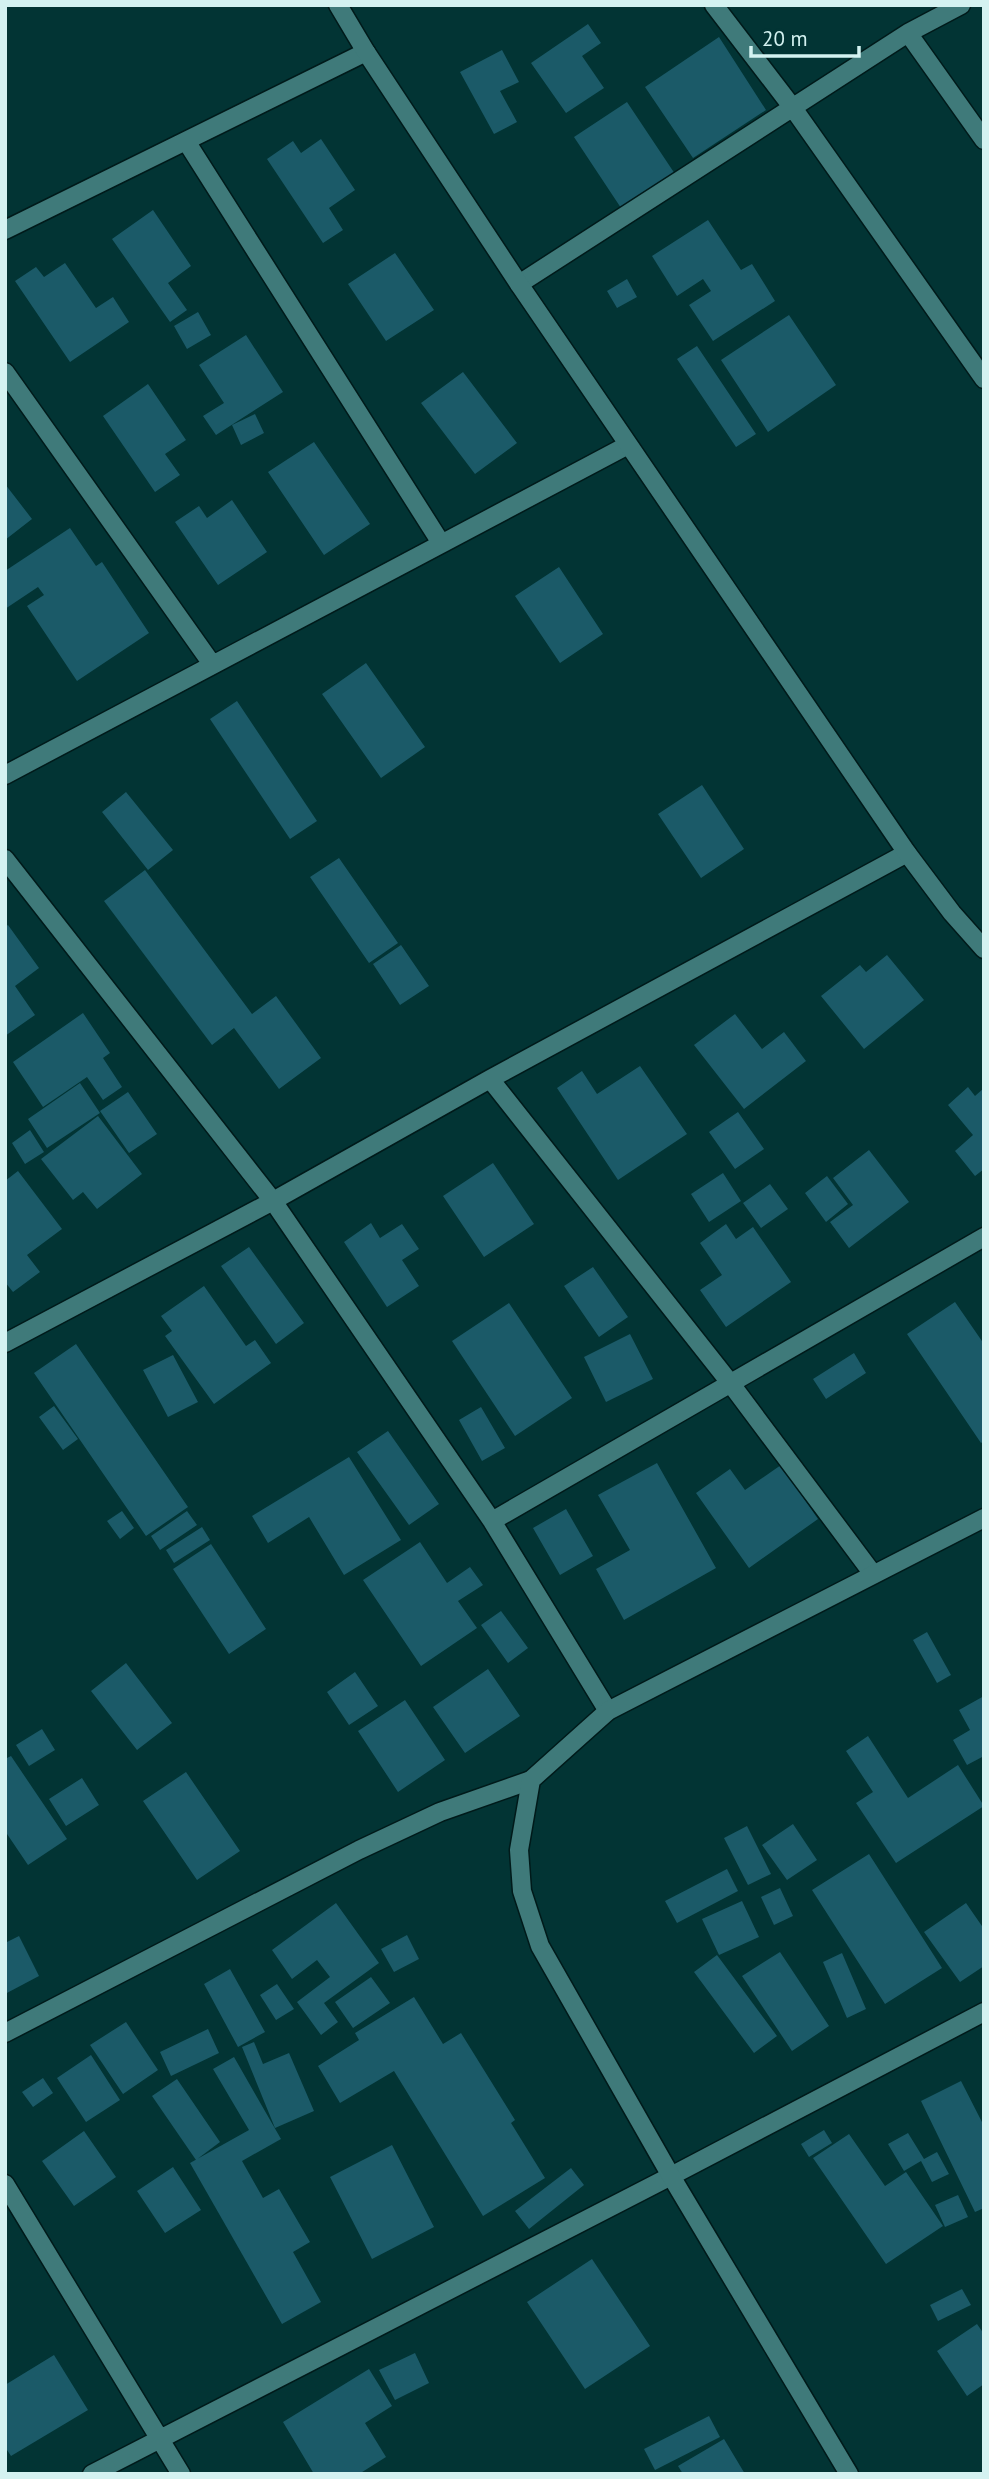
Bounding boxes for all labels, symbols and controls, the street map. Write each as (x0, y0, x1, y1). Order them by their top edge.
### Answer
scale bar (751, 14, 860, 58)
text: 20 m (762, 25, 808, 52)

